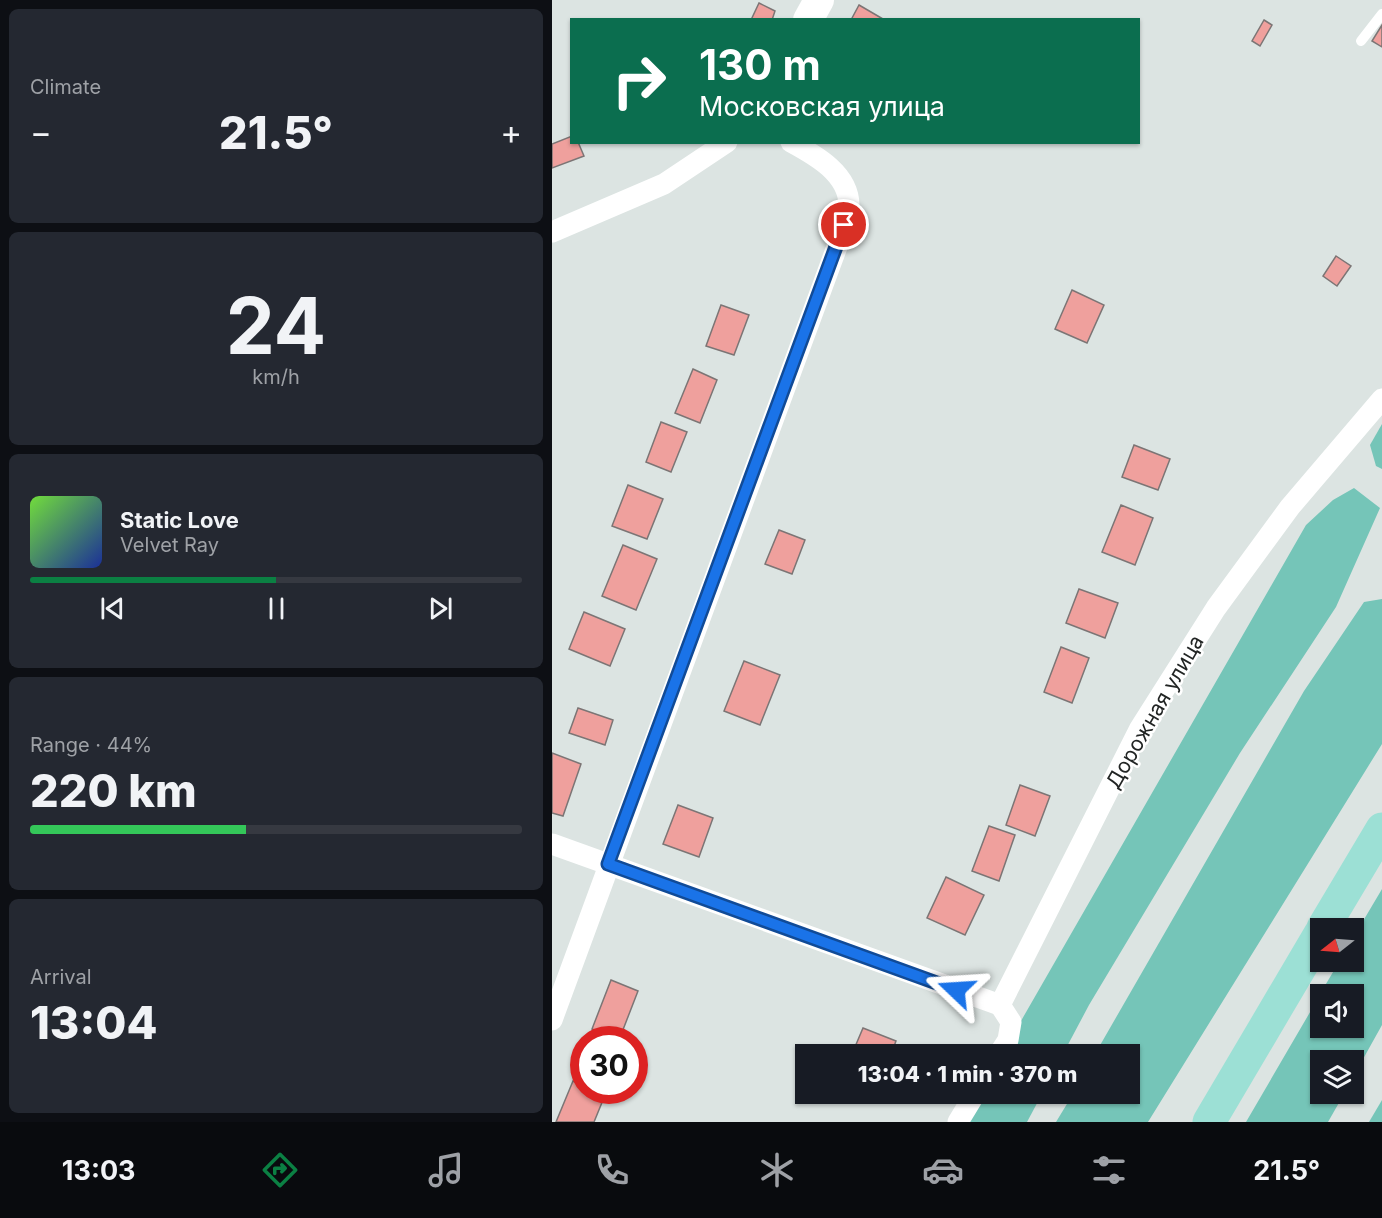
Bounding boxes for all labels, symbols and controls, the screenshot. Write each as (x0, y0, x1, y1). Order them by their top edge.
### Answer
text: 130 m (699, 39, 821, 90)
icon: right (600, 42, 678, 120)
text: Climate (30, 75, 101, 99)
text: Московская улица (699, 90, 945, 123)
text: 21.5° (219, 105, 333, 160)
text: − (30, 112, 52, 152)
text: + (500, 112, 522, 152)
pin (818, 199, 869, 250)
icon: arrive (827, 208, 860, 241)
text: 24 (226, 278, 326, 373)
text: km/h (252, 365, 300, 389)
text: Static Love (120, 507, 239, 533)
text: Velvet Ray (120, 533, 219, 557)
icon: previous (96, 592, 129, 625)
icon: pause (260, 592, 293, 625)
icon: next (424, 592, 457, 625)
street label: Дорожная улица (1100, 630, 1209, 793)
text: Range · 44% (30, 733, 152, 757)
text: 220 km (30, 763, 197, 818)
north arrow (1310, 918, 1364, 972)
map controls (1310, 918, 1364, 1104)
position arrow (924, 958, 988, 1022)
text: Arrival (30, 965, 92, 989)
button: sound (1310, 984, 1364, 1038)
text: 13:04 (30, 995, 157, 1050)
speed limit sign: 30 (570, 1026, 648, 1104)
button: layers (1310, 1050, 1364, 1104)
text: 13:04 · 1 min · 370 m (858, 1061, 1077, 1087)
icon: directions (259, 1149, 301, 1191)
icon: music (425, 1149, 467, 1191)
icon: phone (591, 1149, 633, 1191)
icon: climate (756, 1149, 798, 1191)
icon: car (922, 1149, 964, 1191)
icon: filters (1088, 1149, 1130, 1191)
text: 13:03 (62, 1154, 136, 1187)
text: 21.5° (1253, 1154, 1320, 1187)

